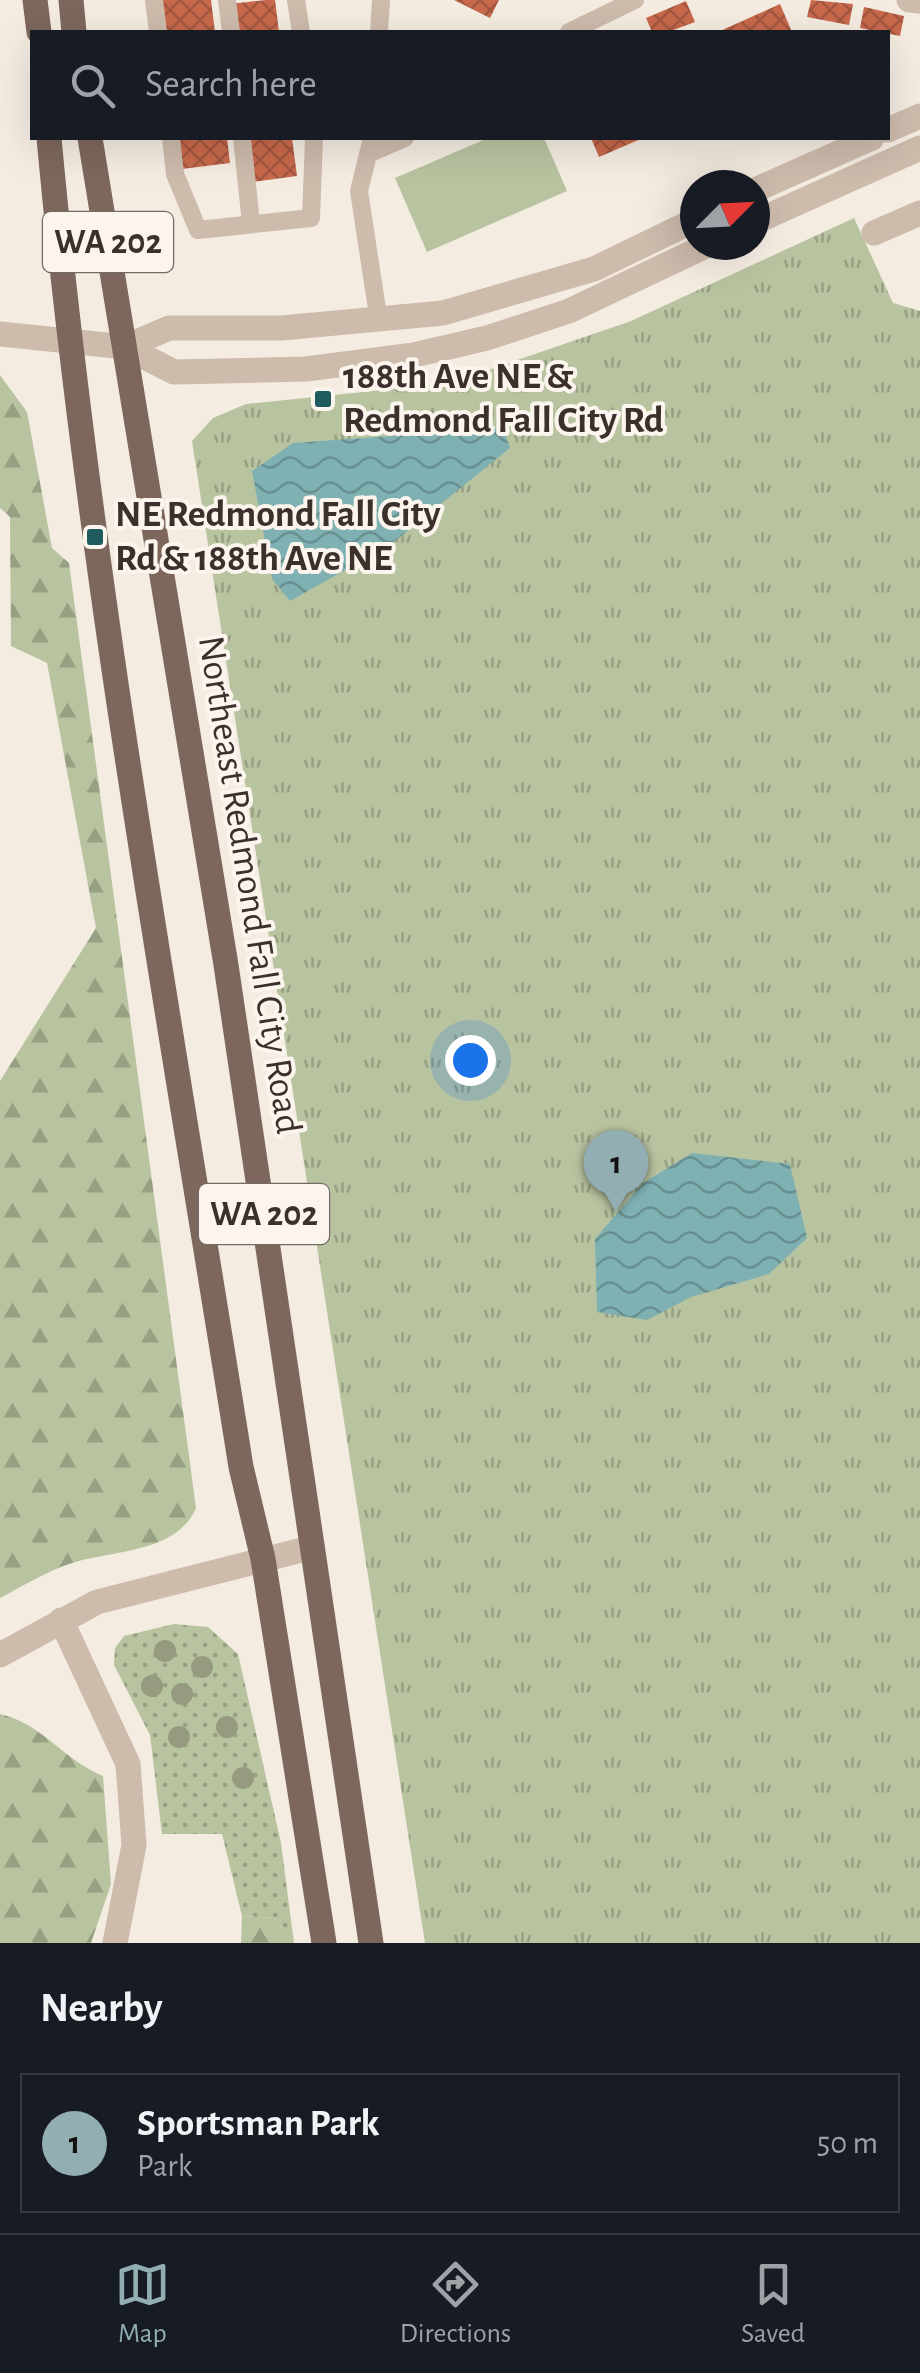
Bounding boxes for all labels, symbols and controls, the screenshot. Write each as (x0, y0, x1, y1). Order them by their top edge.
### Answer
search box (30, 30, 890, 140)
icon: search (65, 58, 120, 113)
text: Search here (145, 66, 317, 104)
north arrow (680, 170, 770, 260)
road number: WA 202 (43, 212, 173, 272)
place label: 188th Ave NE & Redmond Fall City Rd (343, 358, 664, 440)
marker: 188th Ave NE & Redmond Fall City Rd (312, 388, 334, 410)
place label: NE Redmond Fall City Rd & 188th Ave NE (115, 496, 440, 578)
marker: NE Redmond Fall City Rd & 188th Ave NE (84, 526, 106, 548)
street label: Northeast Redmond Fall City Road (191, 633, 307, 1137)
your location (445, 1035, 496, 1086)
pin: 1 (584, 1130, 648, 1212)
road number: WA 202 (199, 1184, 329, 1244)
text: Nearby (40, 1987, 163, 2029)
text: Sportsman Park (137, 2105, 379, 2143)
text: 1 (69, 2127, 80, 2159)
text: 50 m (817, 2127, 878, 2159)
text: Park (137, 2150, 192, 2182)
tab: Map (115, 2257, 170, 2351)
tab: Directions (400, 2257, 511, 2351)
tab: Saved (741, 2257, 805, 2351)

